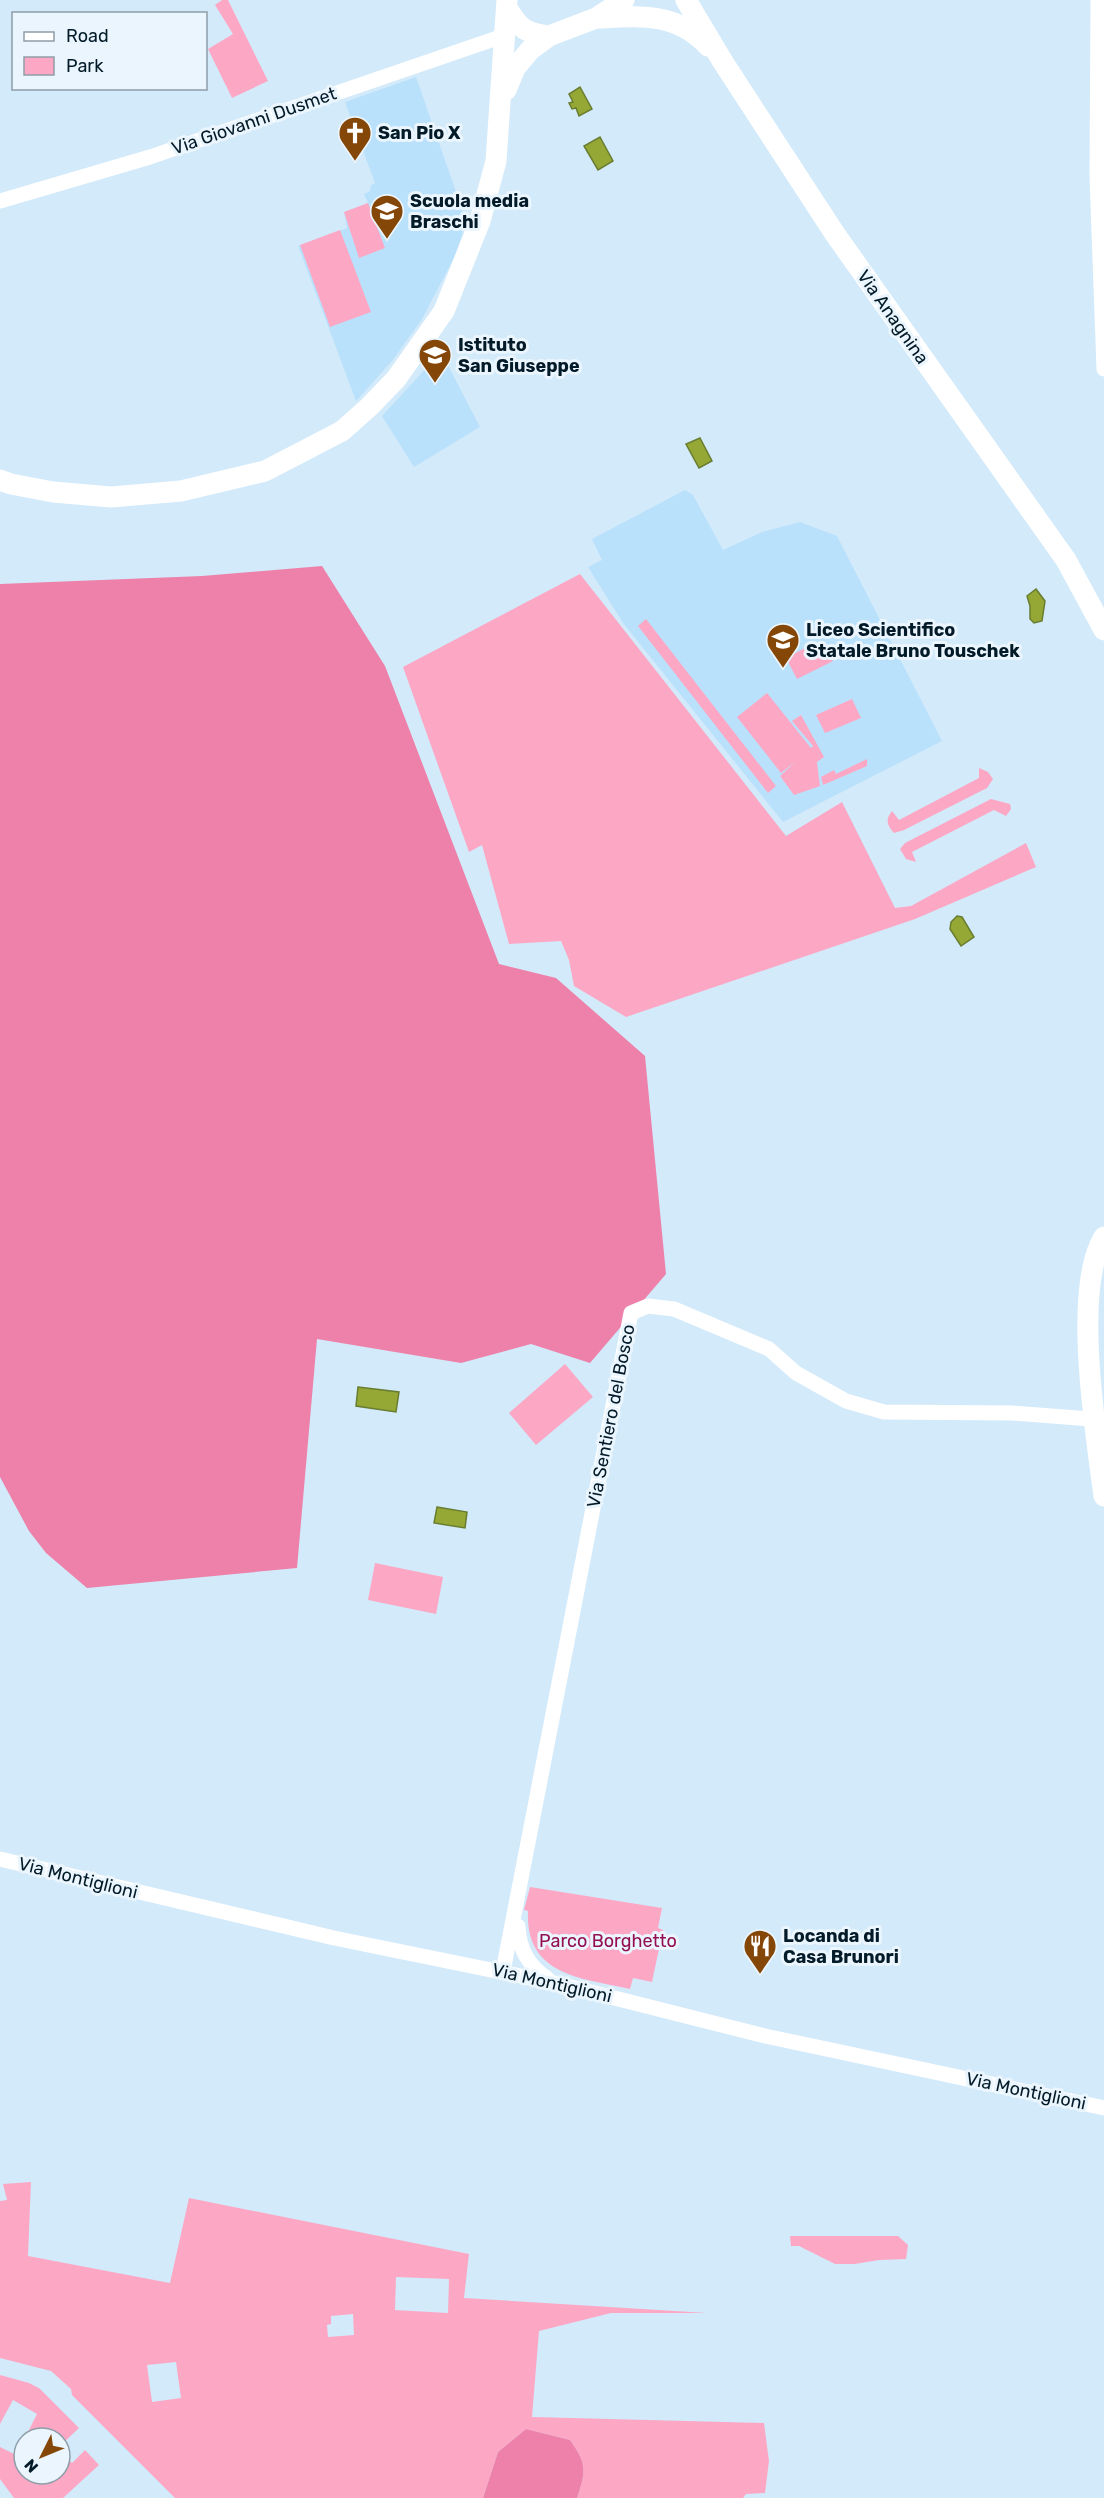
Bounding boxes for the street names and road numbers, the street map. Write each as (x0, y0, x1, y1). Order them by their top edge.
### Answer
street label: Via Giovanni Dusmet (169, 82, 339, 160)
street label: Via Anagnina (853, 266, 933, 368)
street label: Via Sentiero del Bosco (582, 1322, 640, 1510)
street label: Via Montiglioni (16, 1853, 140, 1903)
street label: Via Montiglioni (490, 1959, 614, 2007)
street label: Via Montiglioni (964, 2068, 1088, 2114)

